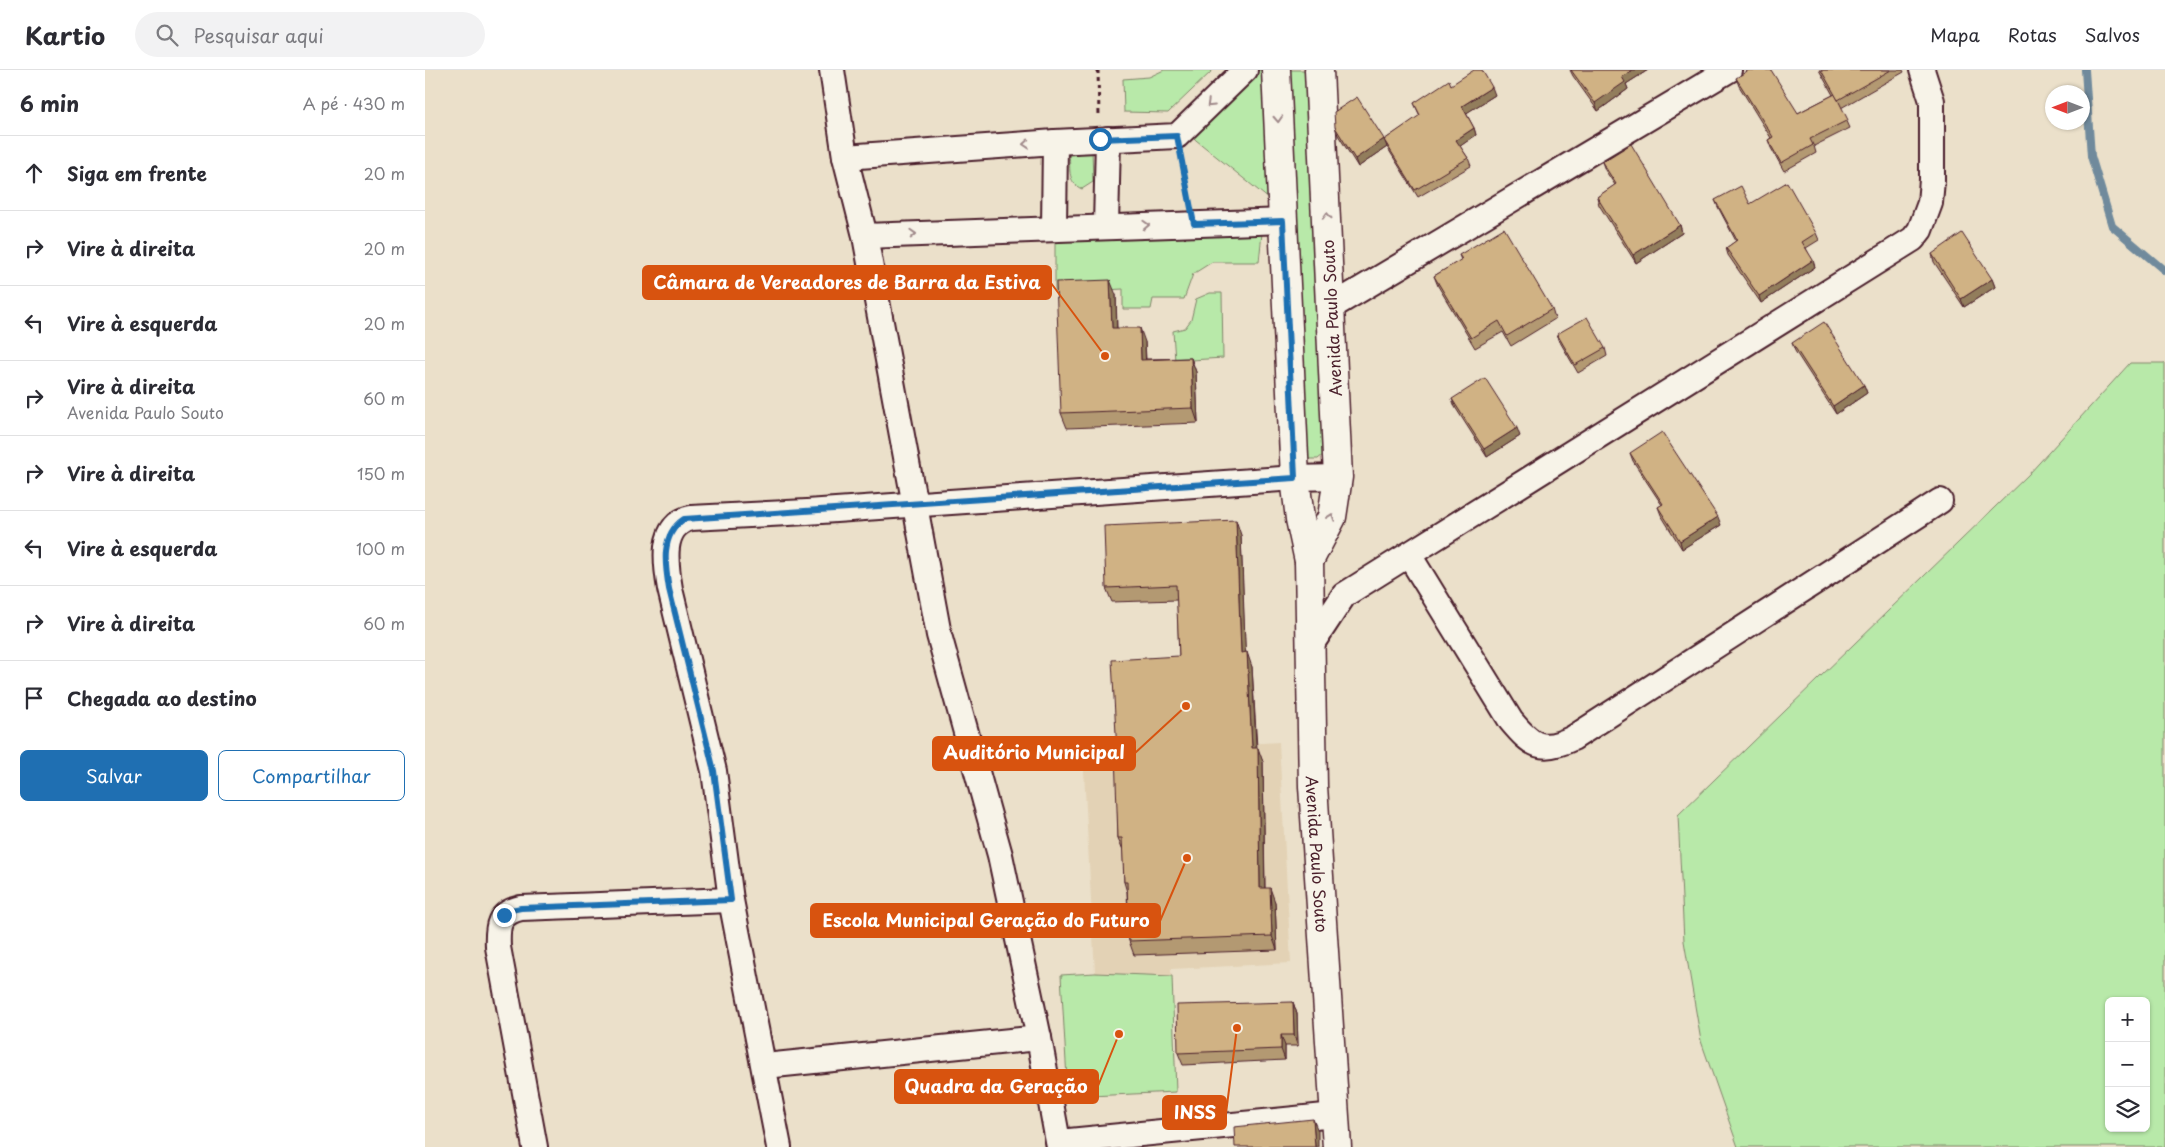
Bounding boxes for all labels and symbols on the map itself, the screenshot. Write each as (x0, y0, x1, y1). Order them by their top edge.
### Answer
north arrow (2045, 85, 2090, 130)
one-way arrow (1207, 98, 1216, 107)
one-way arrow (1272, 115, 1283, 123)
route start (1089, 128, 1112, 151)
one-way arrow (1022, 138, 1030, 149)
one-way arrow (1321, 212, 1332, 220)
one-way arrow (1142, 220, 1150, 231)
one-way arrow (910, 229, 918, 240)
street label: Avenida Paulo Souto (1315, 239, 1347, 397)
callout: Câmara de Vereadores de Barra da Estiva (643, 266, 1051, 299)
text: Câmara de Vereadores de Barra da Estiva (653, 268, 1041, 295)
one-way arrow (1325, 513, 1335, 522)
callout: Auditório Municipal (933, 737, 1135, 770)
text: Auditório Municipal (943, 738, 1125, 765)
street label: Avenida Paulo Souto (1301, 776, 1335, 933)
route end (493, 904, 516, 927)
callout: Escola Municipal Geração do Futuro (811, 904, 1160, 937)
text: Escola Municipal Geração do Futuro (822, 906, 1150, 933)
callout: Quadra da Geração (895, 1070, 1098, 1103)
text: Quadra da Geração (904, 1072, 1088, 1099)
callout: INSS (1163, 1096, 1226, 1129)
text: INSS (1174, 1098, 1216, 1125)

